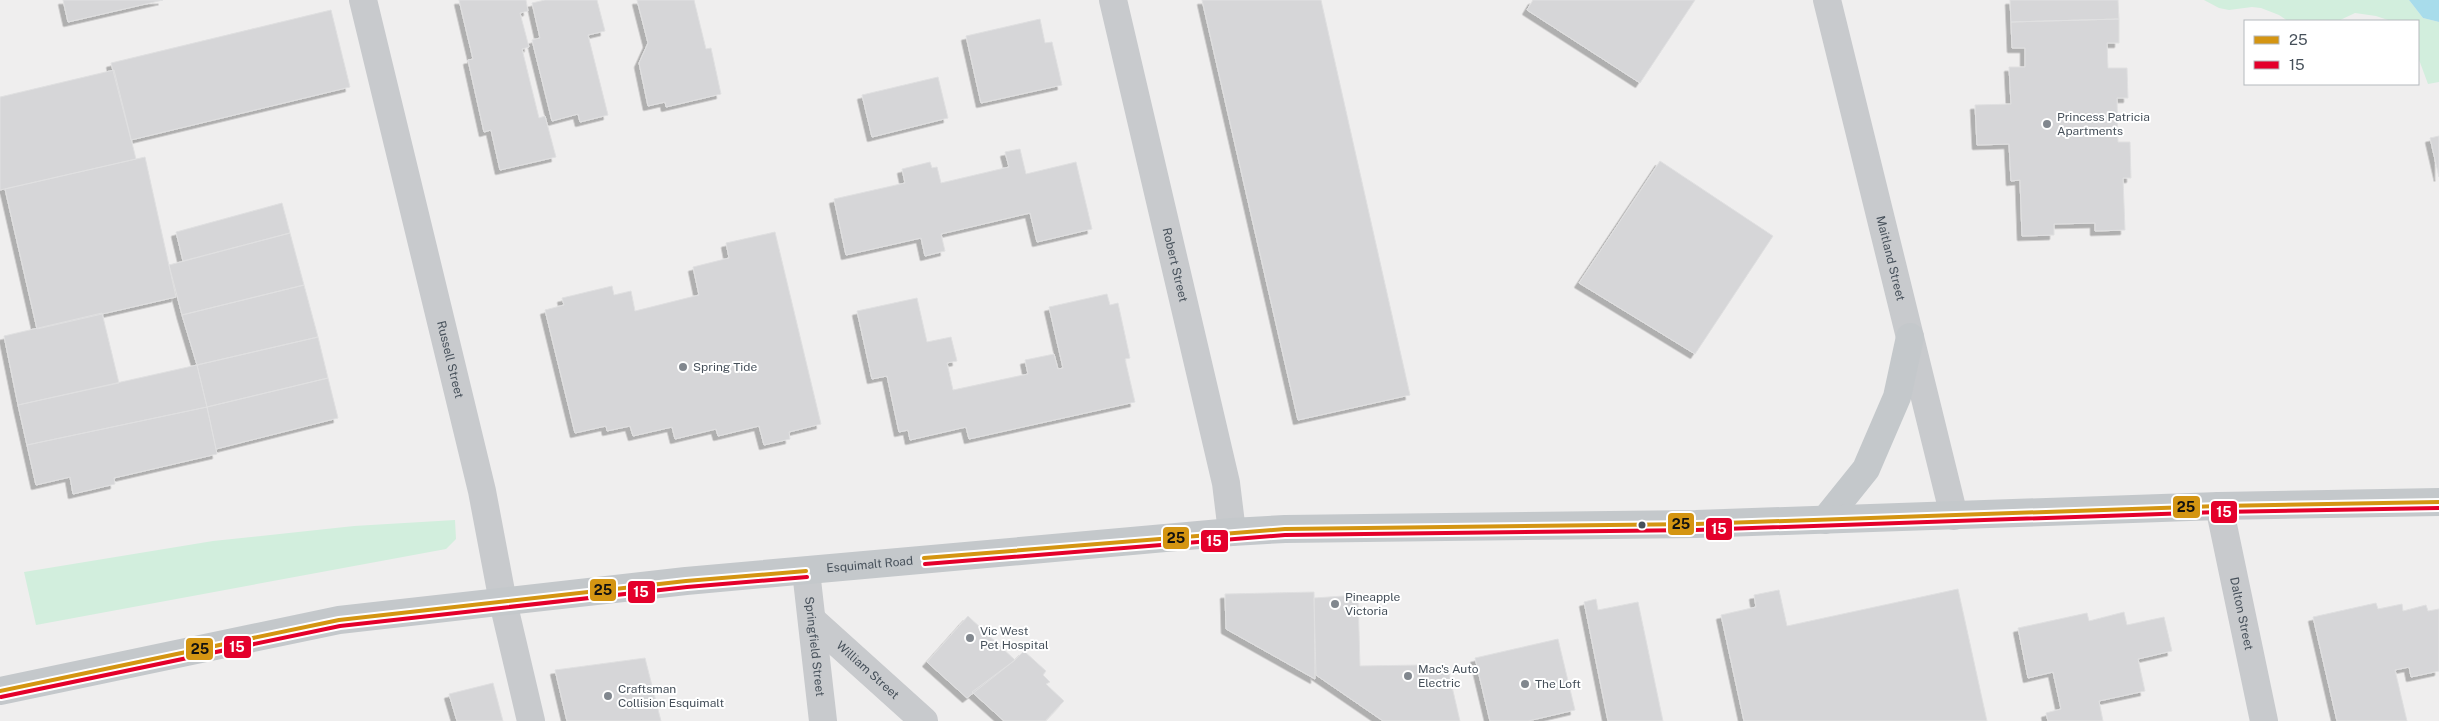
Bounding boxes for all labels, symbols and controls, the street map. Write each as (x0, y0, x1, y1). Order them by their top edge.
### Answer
legend (2244, 20, 2419, 85)
text: 25 (2289, 31, 2308, 48)
text: 15 (2289, 56, 2305, 73)
place label: Princess Patricia Apartments (2057, 110, 2150, 138)
marker: Princess Patricia Apartments (2041, 118, 2053, 130)
street label: Maitland Street (1873, 214, 1908, 303)
street label: Robert Street (1159, 226, 1191, 304)
street label: Russell Street (434, 320, 466, 400)
place label: Spring Tide (693, 360, 757, 374)
marker: Spring Tide (677, 361, 689, 373)
line badge: 25 (2172, 495, 2201, 519)
text: 25 (2177, 499, 2195, 515)
line badge: 15 (2210, 500, 2238, 524)
text: 15 (2216, 504, 2232, 520)
line badge: 25 (1667, 512, 1695, 536)
text: 25 (1672, 516, 1690, 532)
line badge: 15 (1705, 517, 1733, 541)
unlabelled marker (1637, 520, 1647, 530)
text: 15 (1711, 521, 1727, 537)
line badge: 25 (1162, 526, 1190, 550)
line badge: 15 (1200, 529, 1229, 553)
text: 25 (1167, 530, 1185, 546)
text: 15 (1206, 533, 1222, 549)
street label: Esquimalt Road (826, 554, 914, 575)
street label: Dalton Street (2227, 576, 2256, 652)
line badge: 25 (589, 578, 617, 602)
line badge: 15 (627, 580, 656, 604)
text: 25 (594, 582, 612, 598)
text: 15 (633, 584, 649, 600)
place label: Pineapple Victoria (1345, 590, 1401, 618)
street label: Springfield Street (802, 596, 827, 698)
marker: Pineapple Victoria (1329, 598, 1341, 610)
place label: Vic West Pet Hospital (980, 624, 1049, 652)
marker: Vic West Pet Hospital (964, 632, 976, 644)
line badge: 15 (223, 635, 252, 659)
line badge: 25 (185, 637, 214, 661)
street label: William Street (833, 638, 902, 702)
text: 15 (229, 639, 245, 655)
text: 25 (191, 641, 209, 657)
place label: Mac's Auto Electric (1418, 662, 1479, 690)
marker: Mac's Auto Electric (1402, 670, 1414, 682)
place label: The Loft (1535, 677, 1581, 691)
marker: The Loft (1519, 678, 1531, 690)
place label: Craftsman Collision Esquimalt (618, 682, 725, 710)
marker: Craftsman Collision Esquimalt (602, 690, 614, 702)

